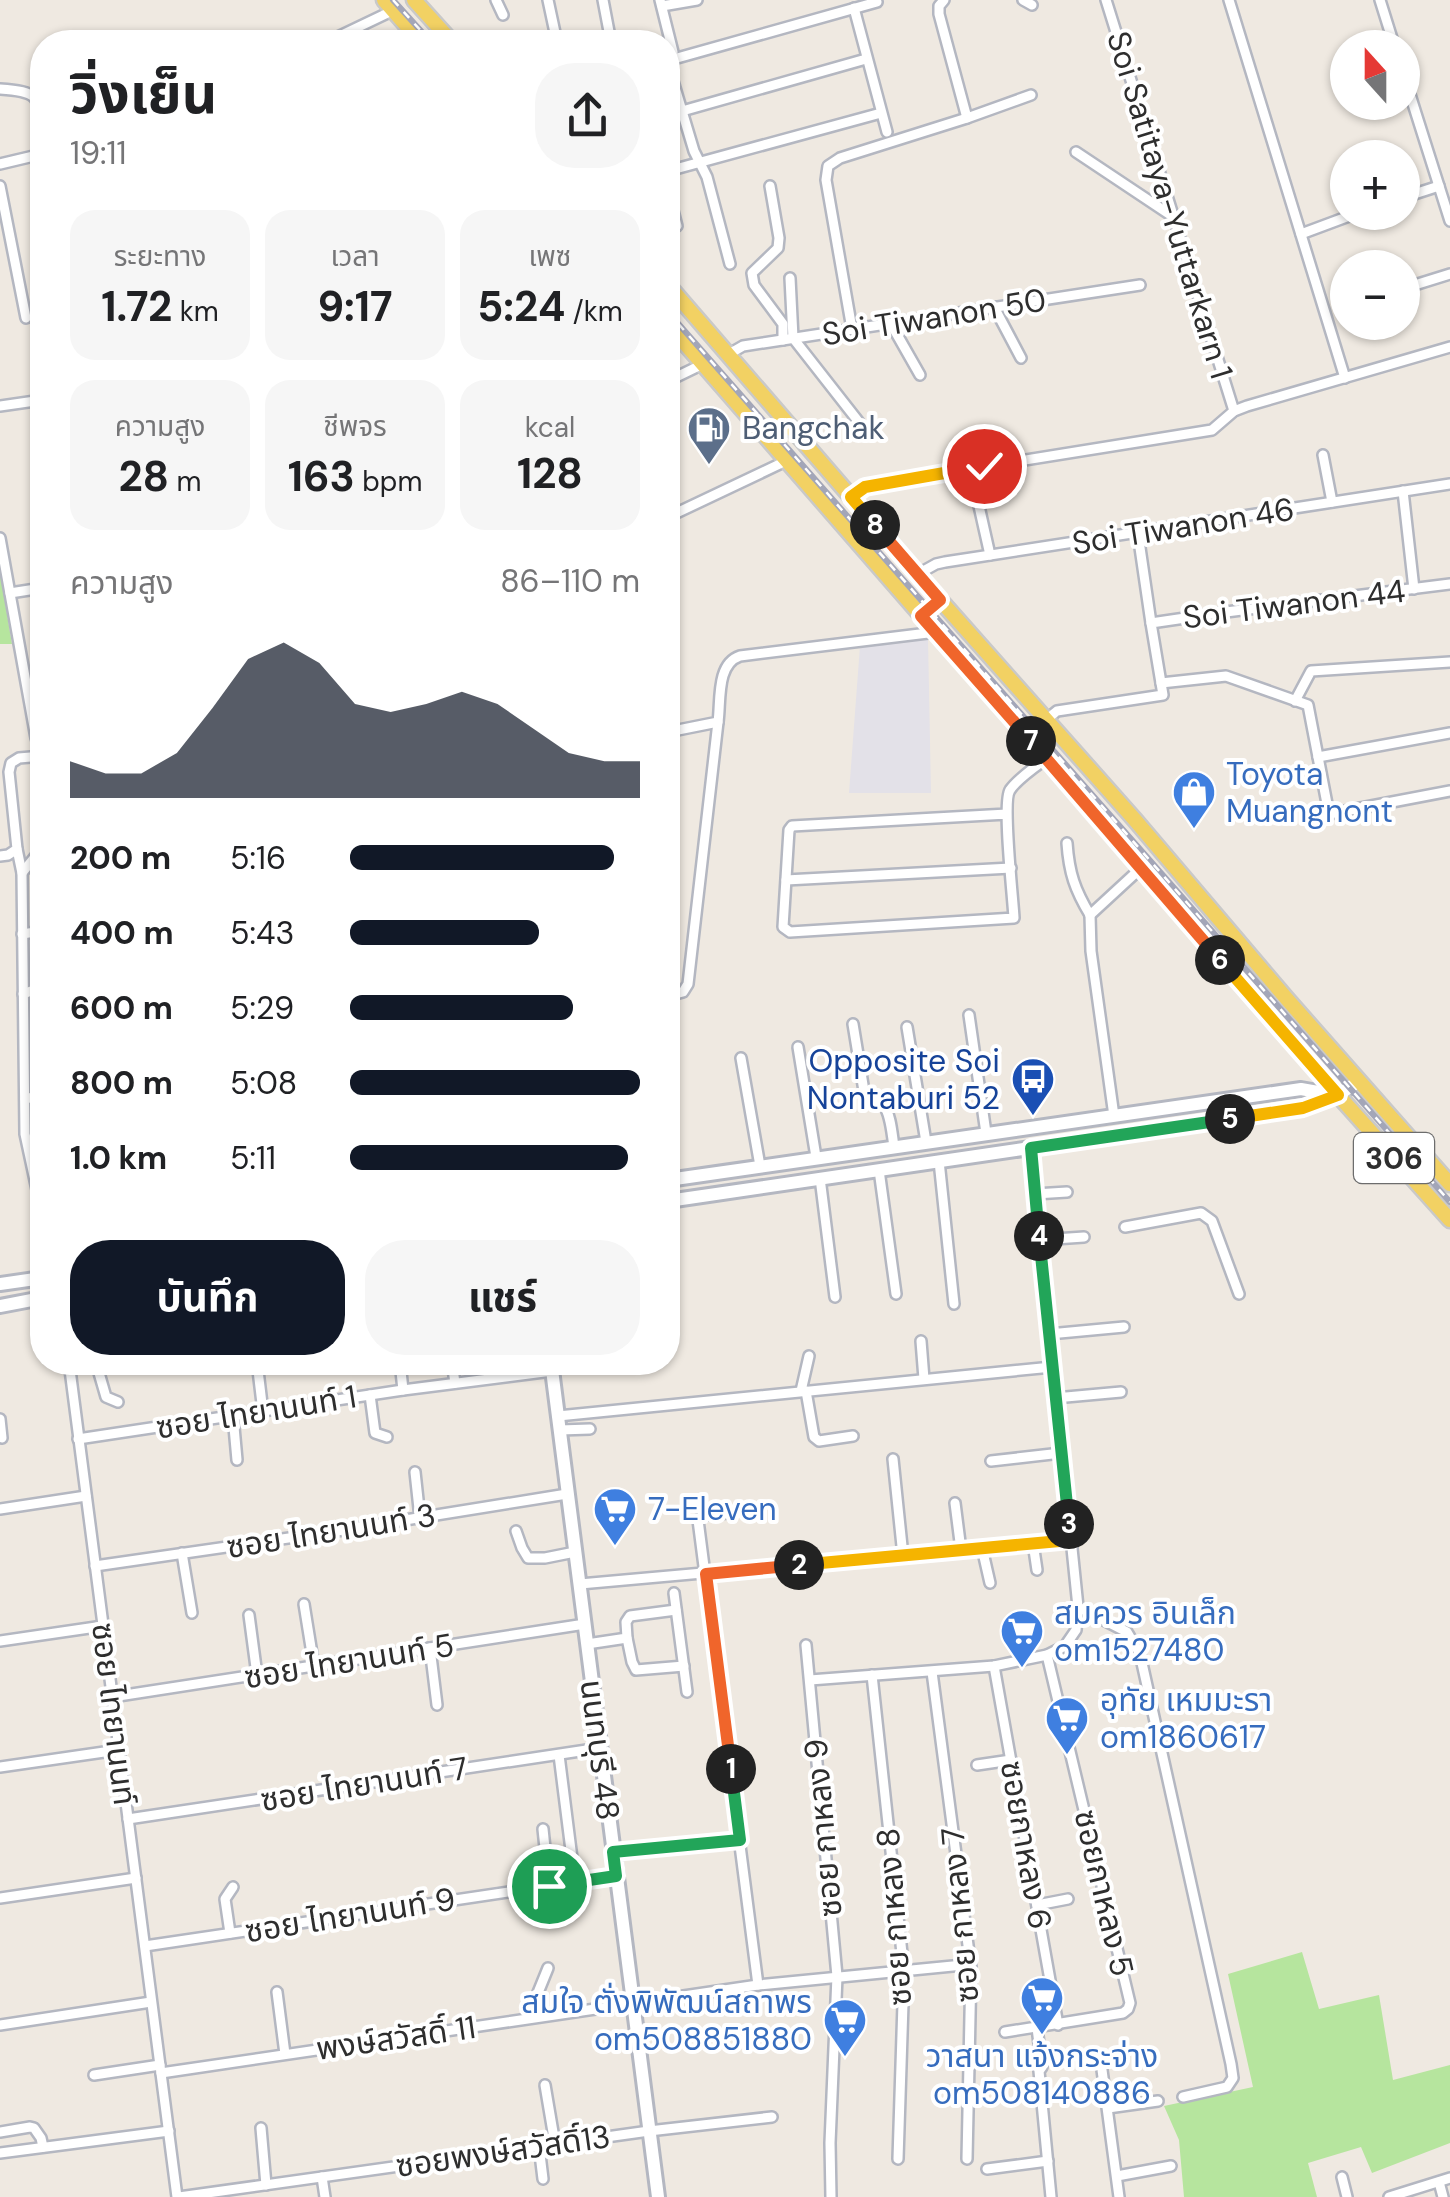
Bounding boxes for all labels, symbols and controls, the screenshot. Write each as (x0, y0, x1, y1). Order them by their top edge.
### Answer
street label: Soi Satitaya-Yuttarkarn 1 (1097, 26, 1243, 384)
north arrow (1330, 30, 1420, 120)
map controls (1330, 30, 1420, 340)
text: วิ่งเย็น (70, 58, 217, 130)
button: share (535, 63, 640, 168)
text: 19:11 (70, 132, 127, 174)
button: + (1330, 140, 1420, 230)
text: ระยะทาง (114, 238, 206, 275)
text: เวลา (330, 238, 380, 275)
text: เพซ (529, 238, 571, 275)
button: − (1330, 250, 1420, 340)
text: 1.72 (101, 279, 172, 334)
text: 9:17 (317, 279, 393, 334)
text: 5:24 (477, 279, 565, 334)
street label: Soi Tiwanon 50 (819, 279, 1049, 355)
text: km (172, 293, 219, 330)
text: /km (565, 293, 623, 330)
fuel station icon: Bangchak (686, 405, 732, 466)
place label: Bangchak (742, 407, 885, 449)
text: ความสูง (115, 408, 205, 445)
text: ชีพจร (323, 408, 387, 445)
text: kcal (525, 409, 575, 446)
pin (942, 424, 1027, 509)
icon: check (957, 439, 1012, 494)
text: 128 (517, 446, 583, 501)
text: 28 (119, 449, 169, 504)
text: 163 (288, 449, 355, 504)
text: m (169, 463, 201, 500)
text: bpm (355, 463, 422, 500)
street label: Soi Tiwanon 46 (1069, 488, 1297, 564)
pin: 8 (850, 500, 900, 550)
text: 8 (866, 506, 884, 543)
text: 86–110 m (500, 560, 640, 602)
text: ความสูง (70, 562, 174, 604)
street label: Soi Tiwanon 44 (1180, 570, 1408, 638)
pin: 7 (1006, 716, 1056, 766)
text: 7 (1023, 722, 1039, 759)
place label: Toyota Muangnont (1226, 753, 1393, 832)
shop icon: Toyota Muangnont (1171, 769, 1217, 830)
text: 200 m (70, 837, 171, 879)
text: 5:16 (230, 837, 286, 879)
text: 400 m (70, 912, 174, 954)
text: 5:43 (230, 912, 294, 954)
pin: 6 (1195, 935, 1245, 985)
text: 6 (1211, 941, 1229, 978)
text: 600 m (70, 987, 173, 1029)
text: 5:29 (230, 987, 294, 1029)
place label: Opposite Soi Nontaburi 52 (807, 1040, 1000, 1119)
bus stop icon: Opposite Soi Nontaburi 52 (1010, 1056, 1056, 1117)
text: 800 m (70, 1062, 173, 1104)
text: 5:08 (230, 1062, 297, 1104)
pin: 5 (1205, 1094, 1255, 1144)
text: 5 (1221, 1100, 1239, 1137)
road number: 306 (1354, 1133, 1434, 1183)
text: 1.0 km (70, 1137, 167, 1179)
text: 5:11 (230, 1137, 276, 1179)
pin: 4 (1014, 1211, 1064, 1261)
text: 4 (1030, 1217, 1048, 1254)
button: บันทึก (70, 1240, 345, 1355)
button: แชร์ (365, 1240, 640, 1355)
street label: ซอย ไทยานนท์ 1 (153, 1375, 359, 1449)
supermarket icon: 7-Eleven (592, 1486, 638, 1547)
place label: 7-Eleven (648, 1488, 777, 1530)
street label: ซอย ไทยานนท์ 3 (223, 1494, 439, 1568)
pin: 3 (1044, 1499, 1094, 1549)
text: 3 (1061, 1505, 1077, 1542)
pin: 2 (774, 1540, 824, 1590)
text: 2 (791, 1546, 807, 1583)
place label: สมควร อินเล็ก om1527480 (1054, 1592, 1236, 1671)
supermarket icon: สมควร อินเล็ก om1527480 (999, 1608, 1045, 1669)
street label: ซอย ไทยานนท์ (82, 1620, 146, 1808)
street label: ซอย ไทยานนท์ 5 (241, 1624, 457, 1698)
street label: นนทบุรี 48 (571, 1677, 629, 1823)
place label: อุทัย เหมมะรา om1860617 (1100, 1679, 1272, 1758)
supermarket icon: อุทัย เหมมะรา om1860617 (1044, 1695, 1090, 1756)
street label: ซอย กาหลง 9 (794, 1737, 852, 1919)
pin: 1 (706, 1744, 756, 1794)
street label: ซอย ไทยานนท์ 7 (257, 1747, 471, 1821)
text: 1 (726, 1750, 736, 1787)
street label: ซอยกาหลง 6 (991, 1758, 1061, 1932)
street label: ซอยกาหลง 5 (1064, 1806, 1144, 1980)
street label: ซอย กาหลง 7 (931, 1826, 989, 2004)
street label: ซอย กาหลง 8 (867, 1827, 921, 2007)
pin (507, 1844, 592, 1929)
icon: arrive (522, 1859, 577, 1914)
street label: ซอย ไทยานนท์ 9 (242, 1878, 458, 1952)
supermarket icon: วาสนา แจ้งกระจ่าง om508140886 (1019, 1975, 1065, 2036)
place label: สมใจ ตั่งพิพัฒน์สถาพร om508851880 (521, 1981, 812, 2060)
supermarket icon: สมใจ ตั่งพิพัฒน์สถาพร om508851880 (822, 1997, 868, 2058)
street label: พงษ์สวัสดิ์ 11 (314, 2006, 478, 2070)
place label: วาสนา แจ้งกระจ่าง om508140886 (926, 2035, 1158, 2114)
street label: ซอยพงษ์สวัสดิ์13 (393, 2115, 613, 2187)

